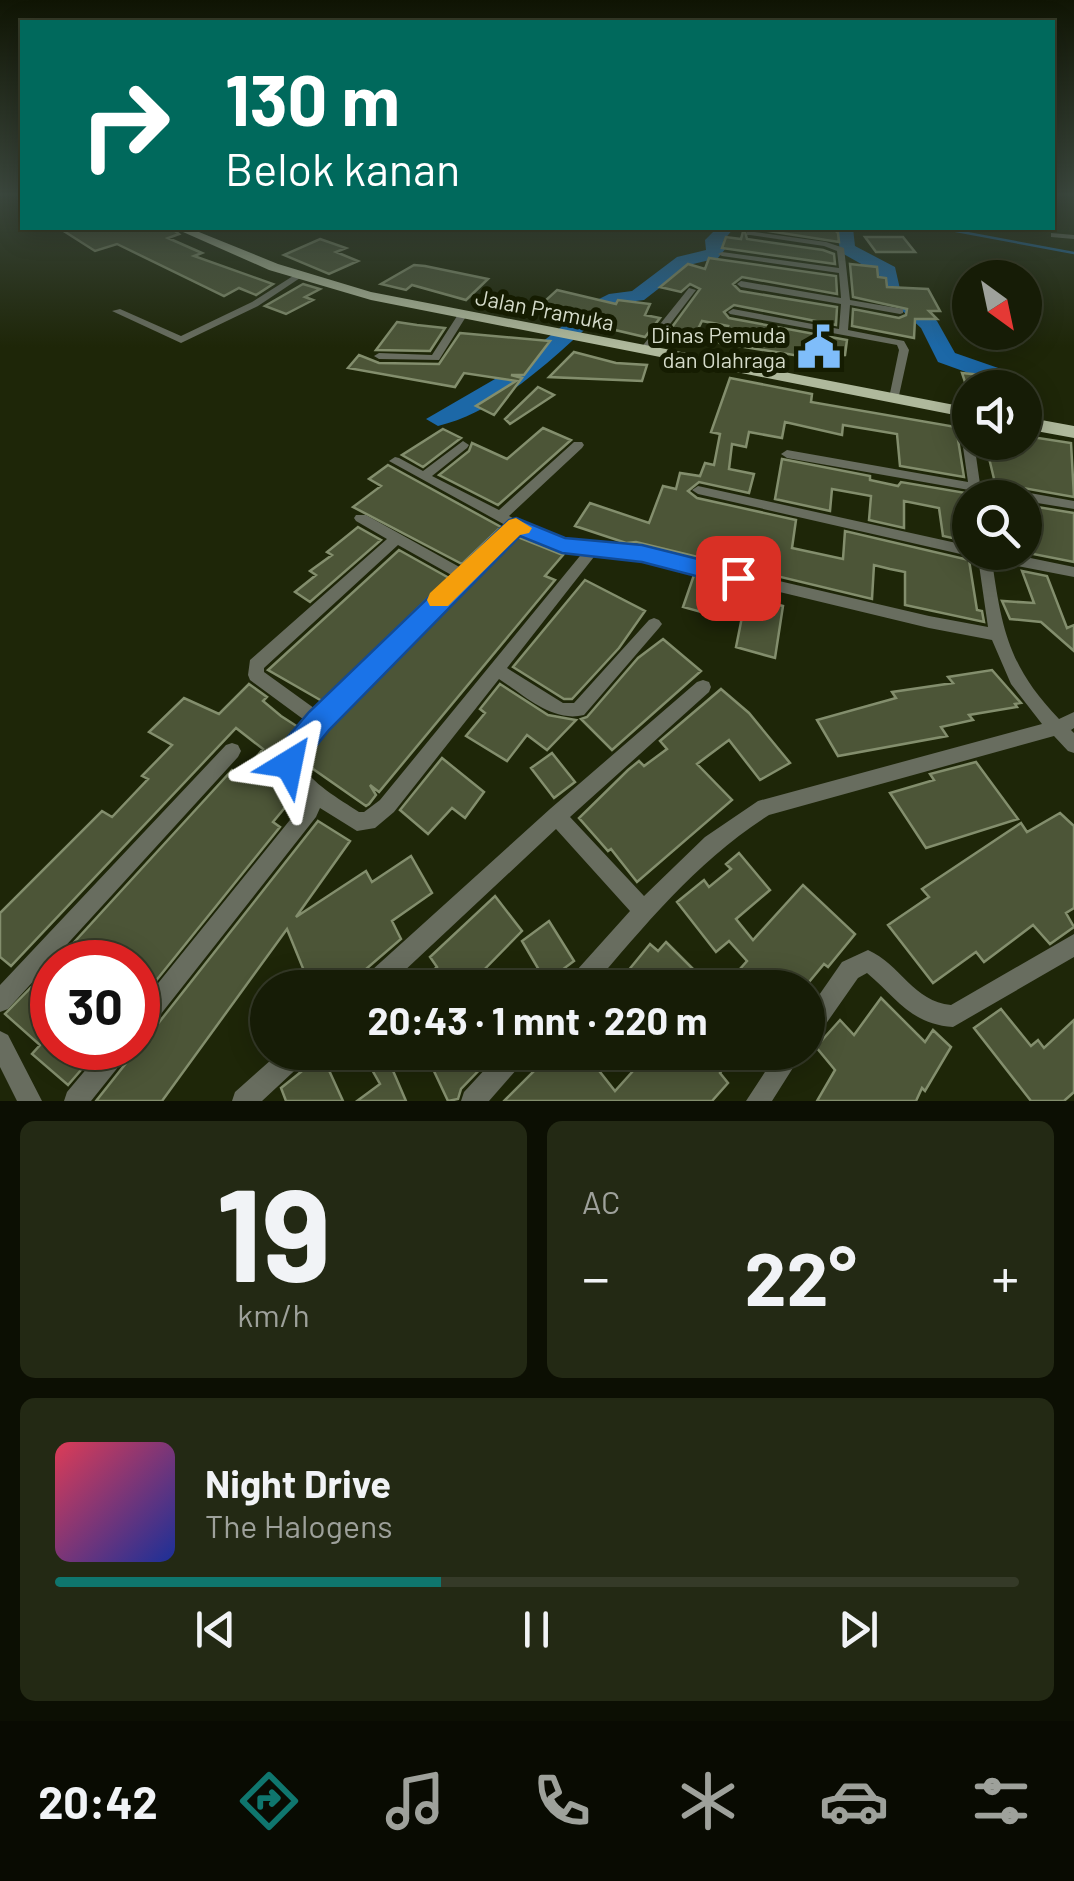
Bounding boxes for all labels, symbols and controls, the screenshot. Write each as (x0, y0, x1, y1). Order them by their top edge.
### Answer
text: 130 m (225, 56, 400, 140)
icon: right (60, 60, 190, 190)
text: Belok kanan (225, 141, 460, 195)
north arrow (952, 260, 1042, 350)
map controls (952, 260, 1042, 570)
street label: Jalan Pramuka (473, 283, 617, 335)
place label: Dinas Pemuda dan Olahraga (651, 321, 786, 372)
public building icon: Dinas Pemuda dan Olahraga (795, 323, 843, 371)
button: sound (952, 370, 1042, 460)
button: search (952, 480, 1042, 570)
pin (696, 536, 781, 621)
icon: arrive (711, 551, 766, 606)
position arrow (237, 712, 341, 816)
speed limit sign: 30 (30, 940, 160, 1070)
text: 20:43 · 1 mnt · 220 m (367, 997, 708, 1043)
text: 19 (216, 1152, 331, 1308)
text: AC (582, 1182, 620, 1220)
text: 22° (744, 1231, 857, 1321)
text: − (582, 1243, 610, 1309)
text: + (991, 1243, 1019, 1309)
text: km/h (237, 1295, 310, 1333)
text: Night Drive (205, 1460, 391, 1506)
text: The Halogens (205, 1506, 393, 1544)
icon: previous (188, 1602, 243, 1657)
icon: pause (509, 1602, 564, 1657)
icon: next (831, 1602, 886, 1657)
icon: directions (234, 1766, 304, 1836)
icon: music (380, 1766, 450, 1836)
icon: phone (527, 1766, 597, 1836)
icon: climate (673, 1766, 743, 1836)
icon: car (819, 1766, 889, 1836)
icon: filters (966, 1766, 1036, 1836)
text: 20:42 (38, 1774, 158, 1828)

